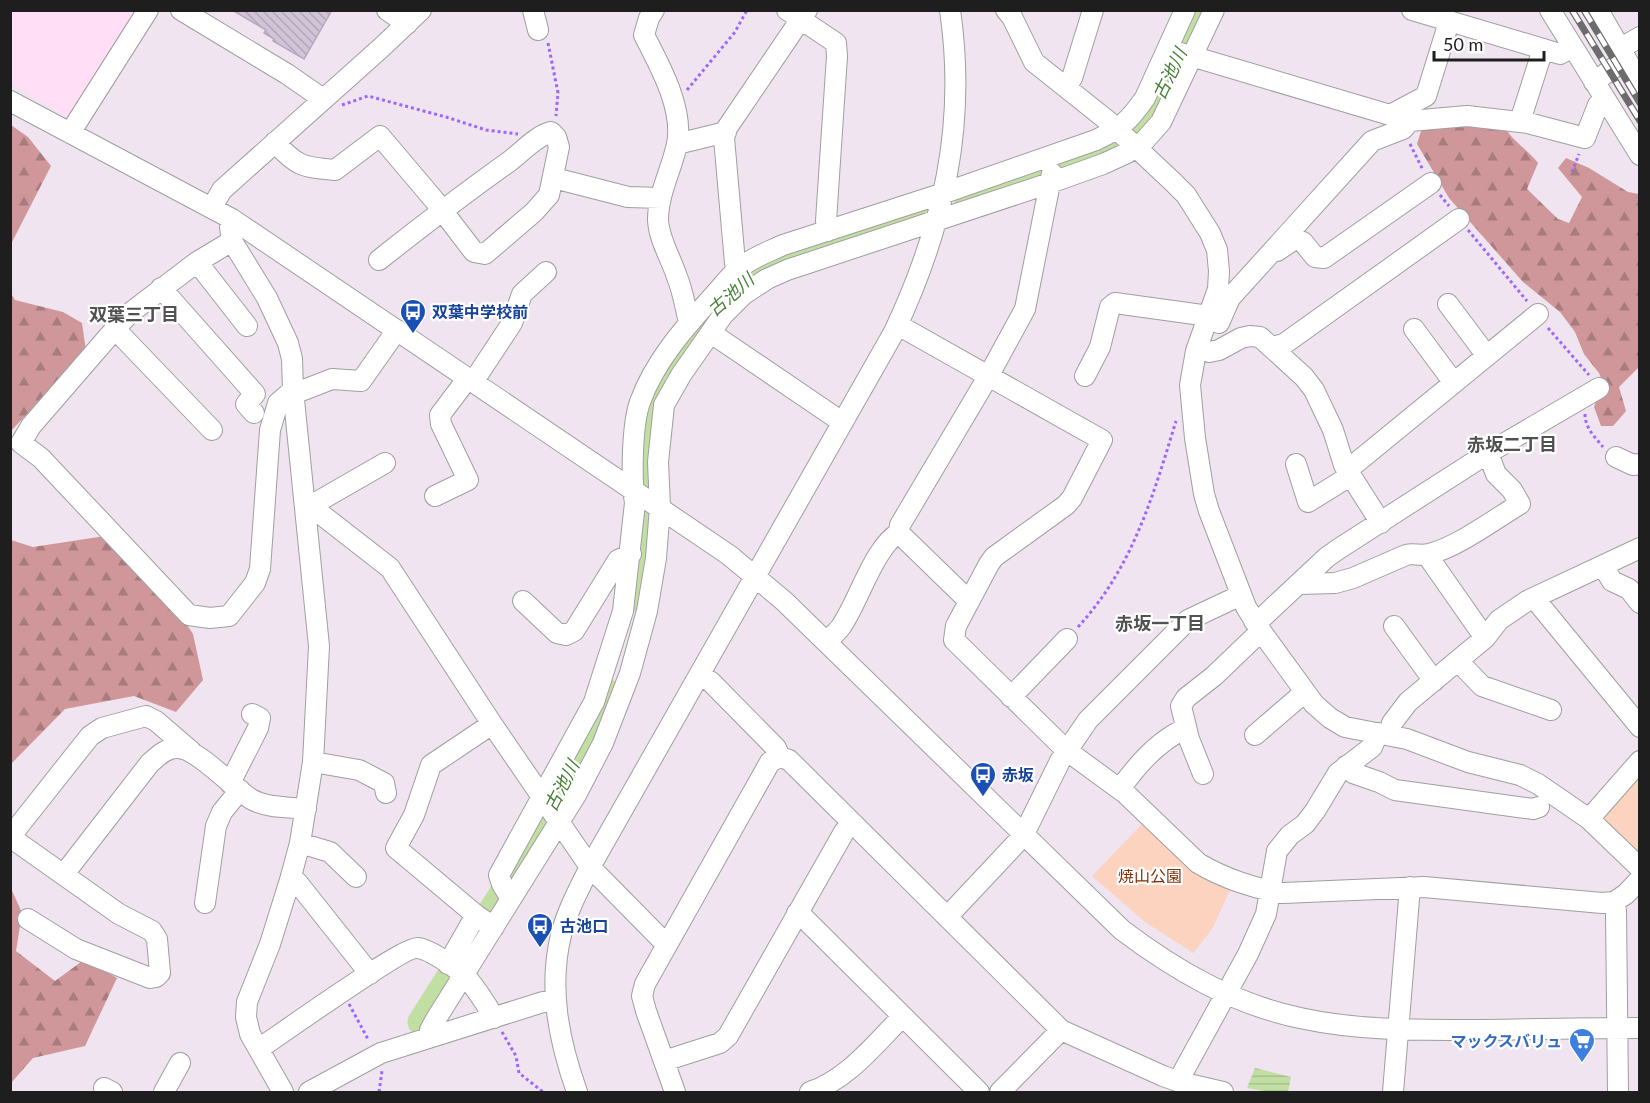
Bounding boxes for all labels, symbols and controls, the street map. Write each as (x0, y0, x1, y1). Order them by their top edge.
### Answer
scale bar (1434, 24, 1544, 62)
text: 50 m (1443, 33, 1483, 55)
water label: 古池川 (1147, 43, 1192, 103)
water label: 古池川 (703, 267, 759, 320)
bus stop icon: 双葉中学校前 (398, 297, 428, 335)
place label: 双葉中学校前 (432, 302, 528, 321)
district label: 双葉三丁目 (89, 303, 179, 325)
district label: 赤坂二丁目 (1467, 433, 1557, 455)
district label: 赤坂一丁目 (1115, 612, 1205, 634)
water label: 古池川 (539, 755, 584, 815)
bus stop icon: 赤坂 (968, 760, 998, 798)
place label: 赤坂 (1002, 765, 1034, 784)
park label: 焼山公園 (1118, 866, 1182, 885)
bus stop icon: 古池口 (525, 911, 555, 949)
place label: 古池口 (560, 916, 608, 935)
supermarket icon: マックスバリュ (1567, 1026, 1597, 1064)
place label: マックスバリュ (1450, 1031, 1562, 1050)

